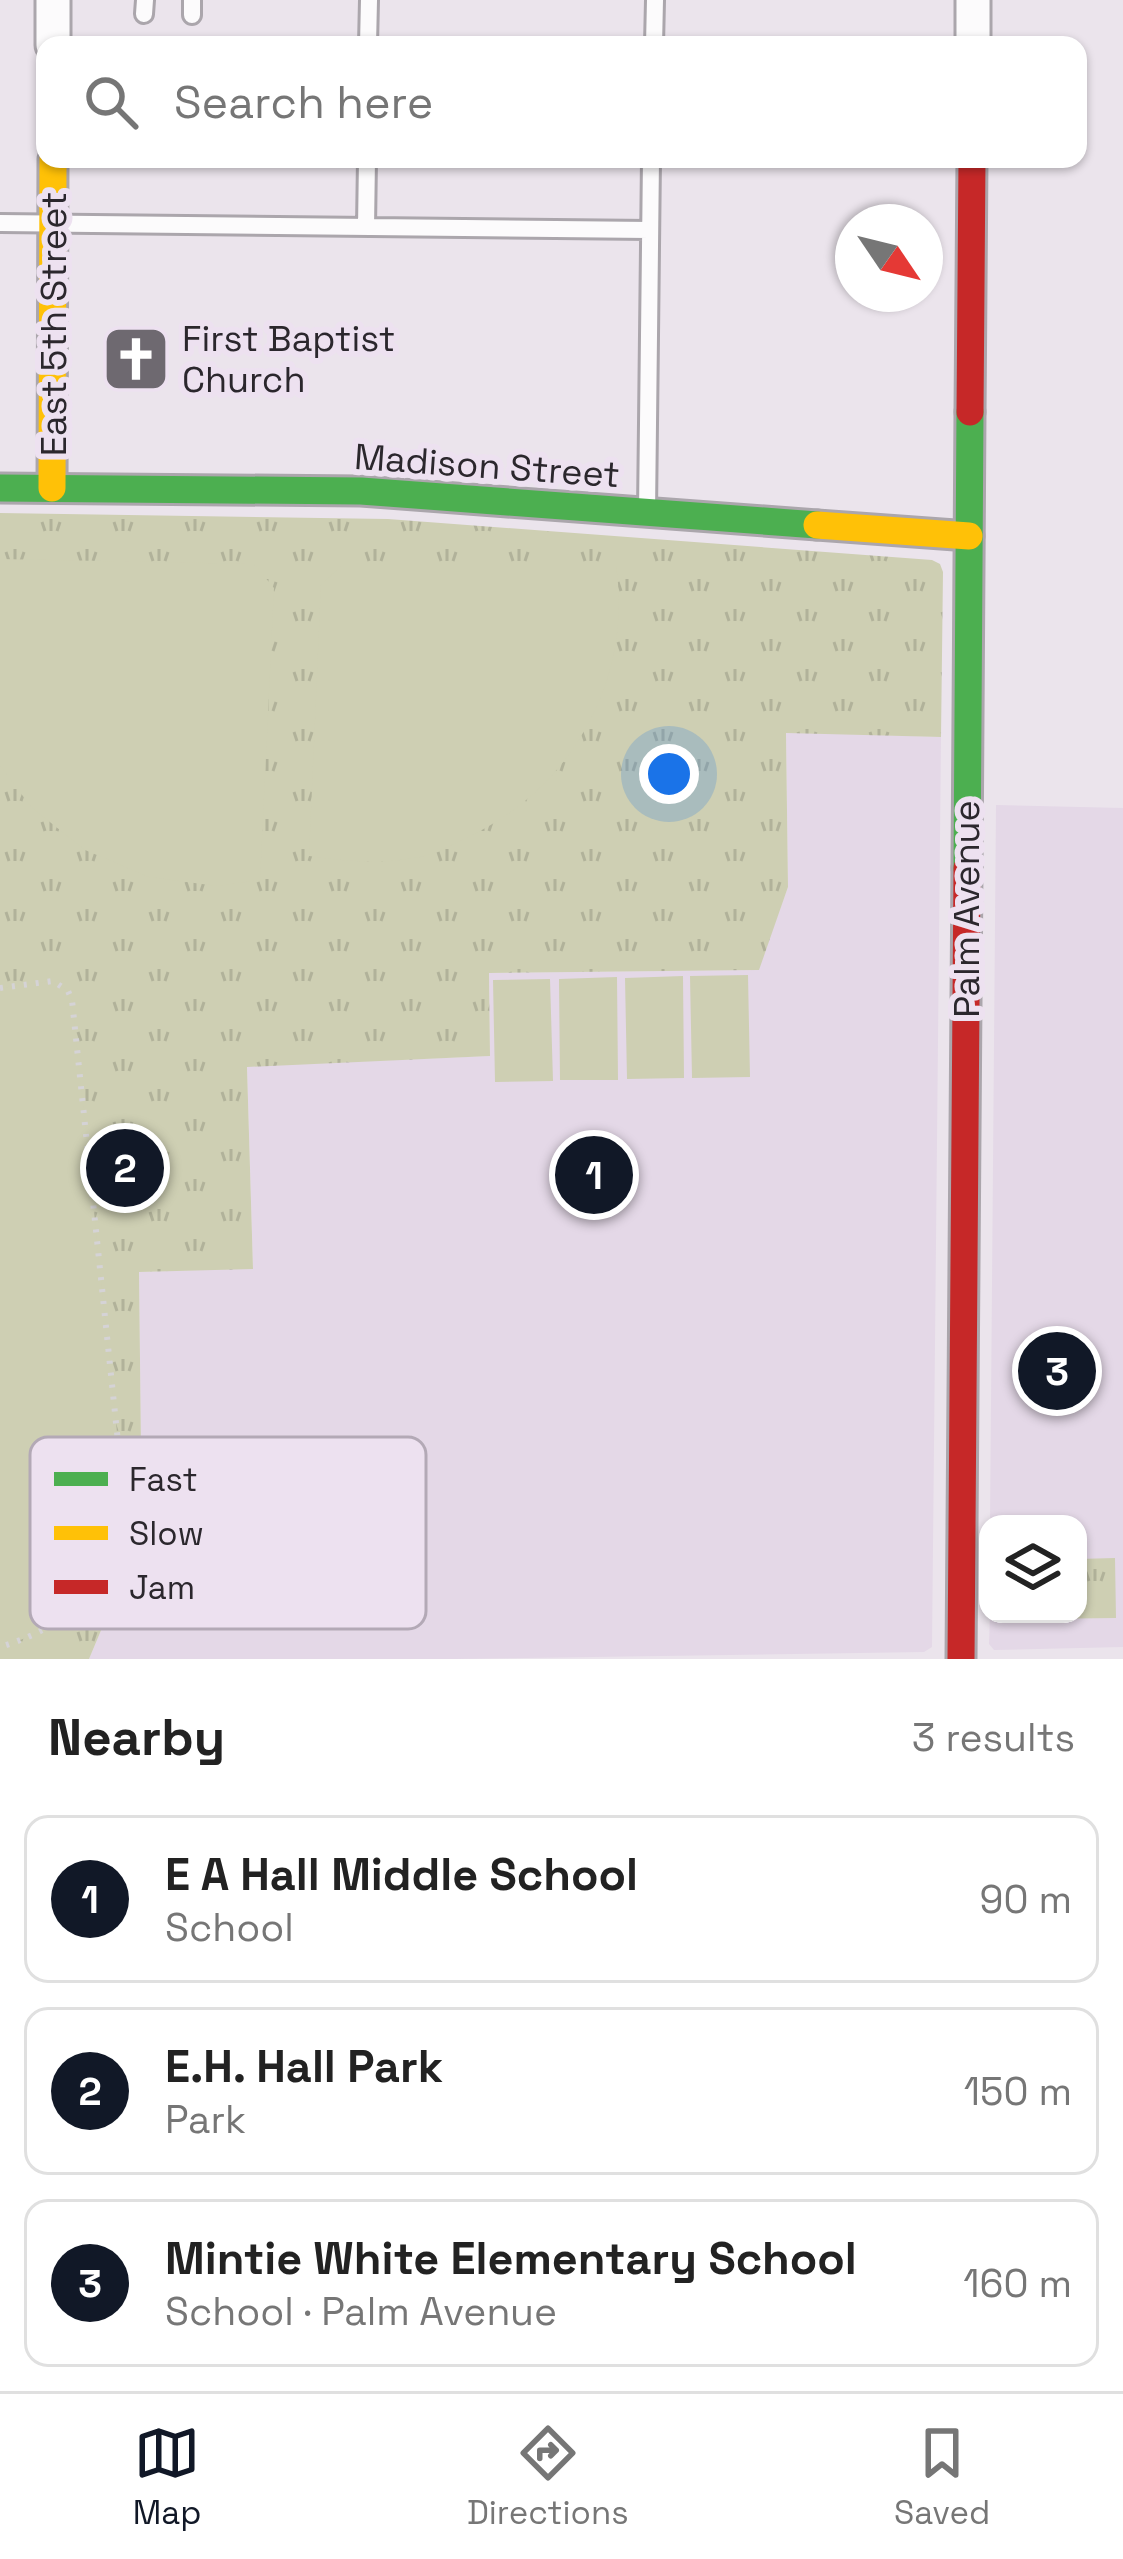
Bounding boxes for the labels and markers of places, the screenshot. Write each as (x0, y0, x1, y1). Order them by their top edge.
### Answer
place label: First Baptist Church (182, 316, 395, 403)
church icon: First Baptist Church (101, 324, 171, 394)
pin: 2 (86, 1123, 164, 1213)
pin: 1 (555, 1130, 633, 1220)
pin: 3 (1018, 1326, 1096, 1416)

